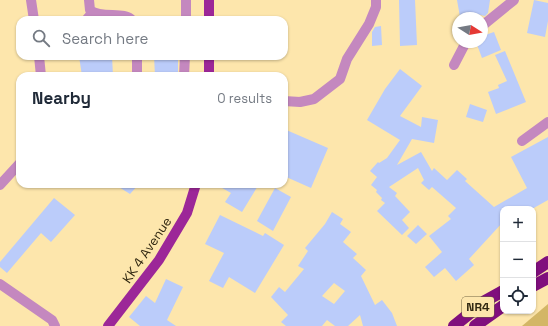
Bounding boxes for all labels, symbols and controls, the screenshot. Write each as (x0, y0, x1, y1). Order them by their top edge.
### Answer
north arrow (452, 12, 488, 48)
search box (16, 16, 288, 60)
icon: search (30, 27, 52, 49)
text: Search here (62, 29, 148, 48)
text: Nearby (32, 87, 91, 109)
text: 0 results (217, 90, 272, 107)
map controls (500, 206, 536, 314)
button: + (500, 206, 536, 242)
street label: KK 4 Avenue (119, 214, 175, 286)
button: − (500, 242, 536, 278)
button: locate (500, 278, 536, 314)
road number: NR4 (462, 297, 494, 317)

